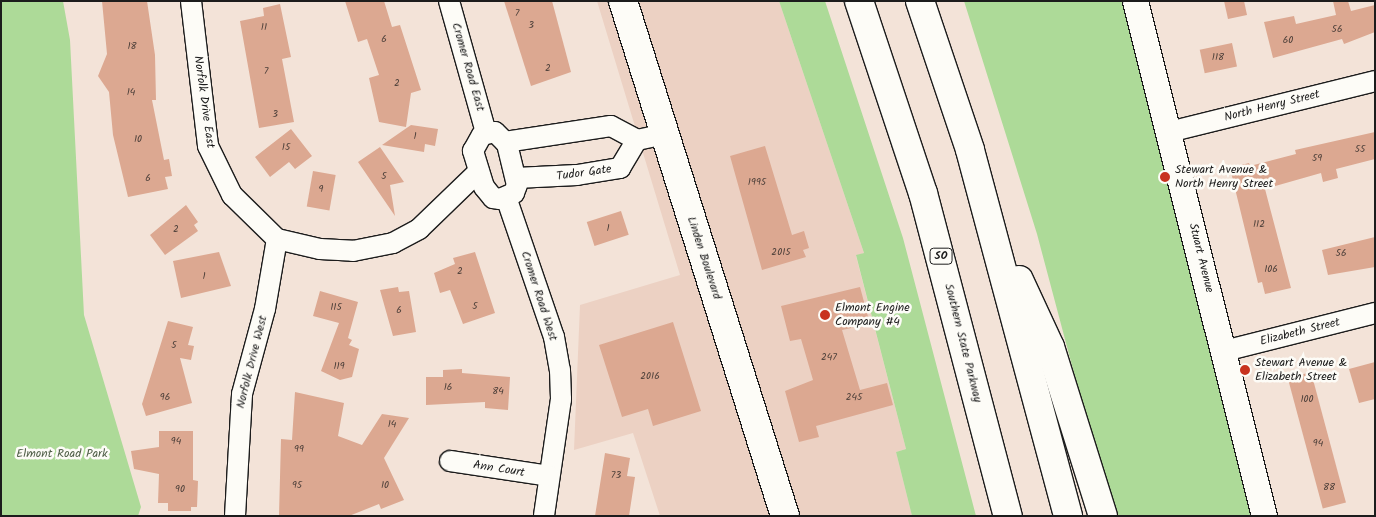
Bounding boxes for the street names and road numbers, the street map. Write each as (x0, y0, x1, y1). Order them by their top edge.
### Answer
street label: Cromer Road East (448, 21, 488, 113)
street label: Norfolk Drive East (190, 55, 218, 149)
street label: North Henry Street (1223, 87, 1321, 125)
street label: Tudor Gate (556, 162, 612, 184)
street label: Linden Boulevard (684, 215, 724, 301)
street label: Stuart Avenue (1185, 222, 1217, 294)
road number: SO (928, 248, 954, 264)
street label: Cromer Road West (518, 249, 560, 343)
street label: Southern State Parkway (941, 282, 985, 404)
street label: Norfolk Drive West (233, 314, 271, 410)
street label: Elizabeth Street (1259, 315, 1341, 349)
street label: Ann Court (472, 458, 526, 480)

